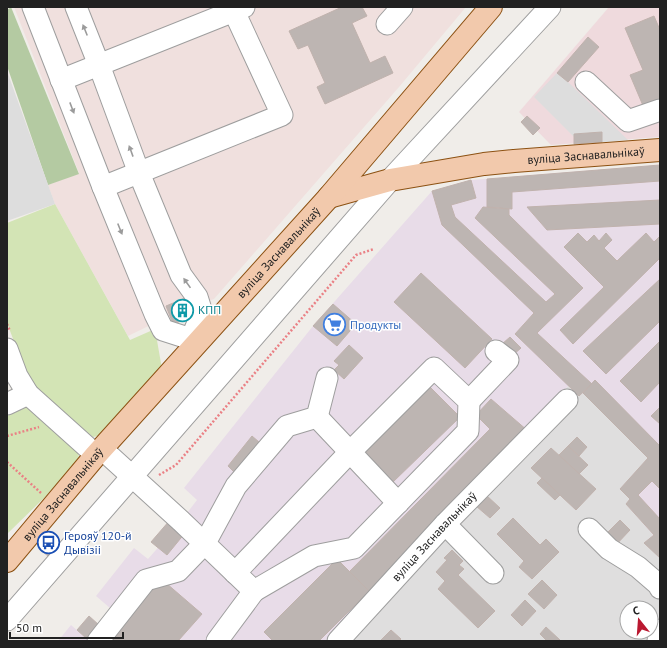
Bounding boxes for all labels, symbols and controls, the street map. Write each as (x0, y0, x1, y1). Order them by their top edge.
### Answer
one-way arrow (81, 23, 87, 35)
one-way arrow (70, 103, 76, 115)
street label: вуліца Заснавальнікаў (527, 143, 645, 167)
one-way arrow (127, 145, 133, 157)
street label: вуліца Заснавальнікаў (233, 203, 323, 301)
one-way arrow (118, 224, 124, 236)
one-way arrow (183, 278, 191, 289)
building icon: КПП (169, 297, 195, 323)
place label: КПП (198, 302, 221, 317)
supermarket icon: Продукты (322, 312, 348, 338)
place label: Продукты (350, 317, 401, 332)
street label: вуліца Заснавальнікаў (19, 444, 106, 544)
street label: вуліца Заснавальнікаў (388, 488, 480, 584)
place label: Герояў 120-й Дывізіі (64, 528, 132, 557)
bus stop icon: Герояў 120-й Дывізіі (35, 530, 61, 556)
north arrow (619, 600, 659, 640)
text: С (631, 603, 641, 618)
scale bar (10, 614, 123, 640)
text: 50 m (16, 620, 42, 635)

